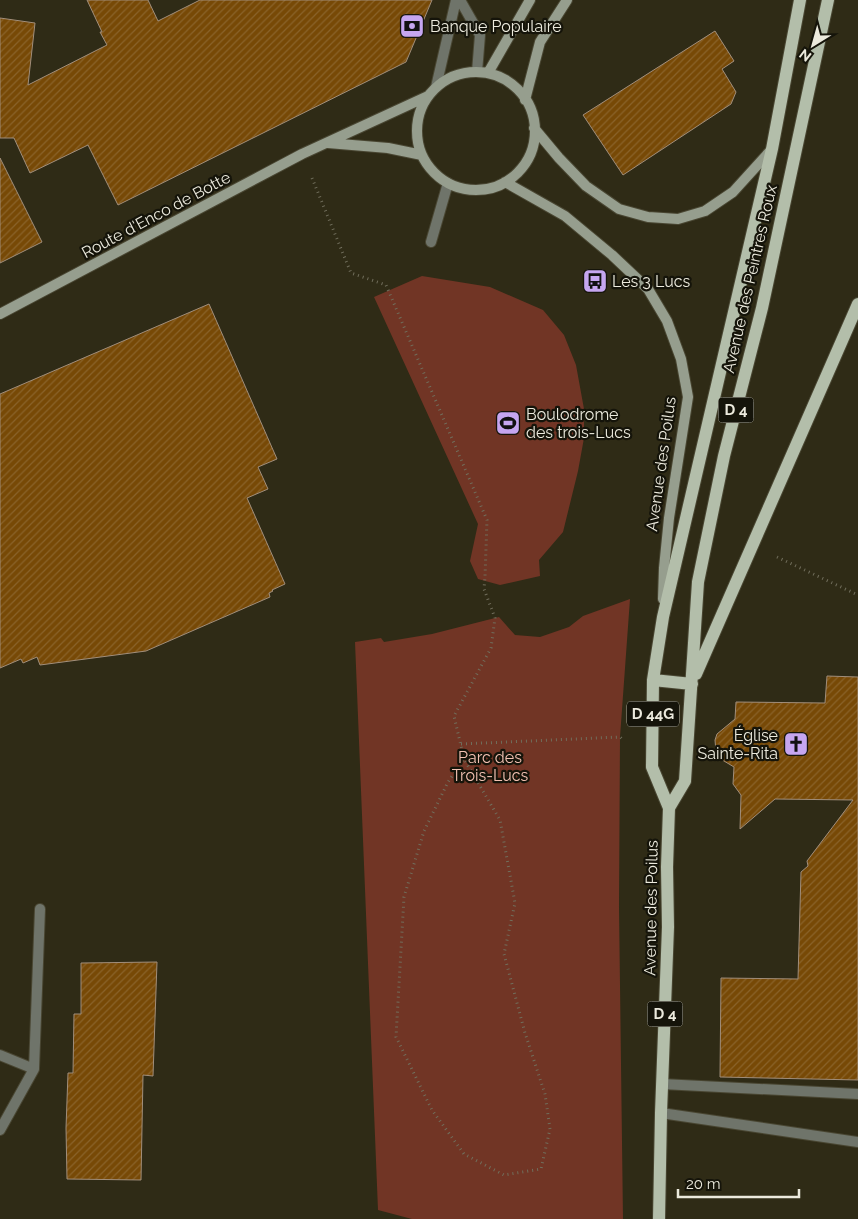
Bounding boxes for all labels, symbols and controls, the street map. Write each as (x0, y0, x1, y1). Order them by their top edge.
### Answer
bank icon: Banque Populaire (399, 13, 425, 39)
place label: Banque Populaire (430, 17, 562, 36)
north arrow (788, 20, 838, 70)
text: N (796, 46, 814, 65)
street label: Route d'Enco de Botte (78, 168, 234, 262)
street label: Avenue des Peintres Roux (719, 183, 781, 375)
bus stop icon: Les 3 Lucs (582, 268, 608, 294)
place label: Les 3 Lucs (612, 272, 691, 291)
street label: Avenue des Poilus (642, 395, 680, 533)
road number: D 4 (718, 398, 754, 422)
place label: Boulodrome des trois-Lucs (526, 405, 631, 442)
sports icon: Boulodrome des trois-Lucs (495, 410, 521, 436)
road number: D 44G (627, 702, 679, 726)
place label: Église Sainte-Rita (698, 725, 778, 763)
church icon: Église Sainte-Rita (783, 731, 809, 757)
park label: Parc des Trois-Lucs (452, 748, 529, 785)
street label: Avenue des Poilus (640, 840, 662, 976)
road number: D 4 (648, 1002, 682, 1026)
scale bar (678, 1166, 799, 1198)
text: 20 m (686, 1175, 721, 1193)

